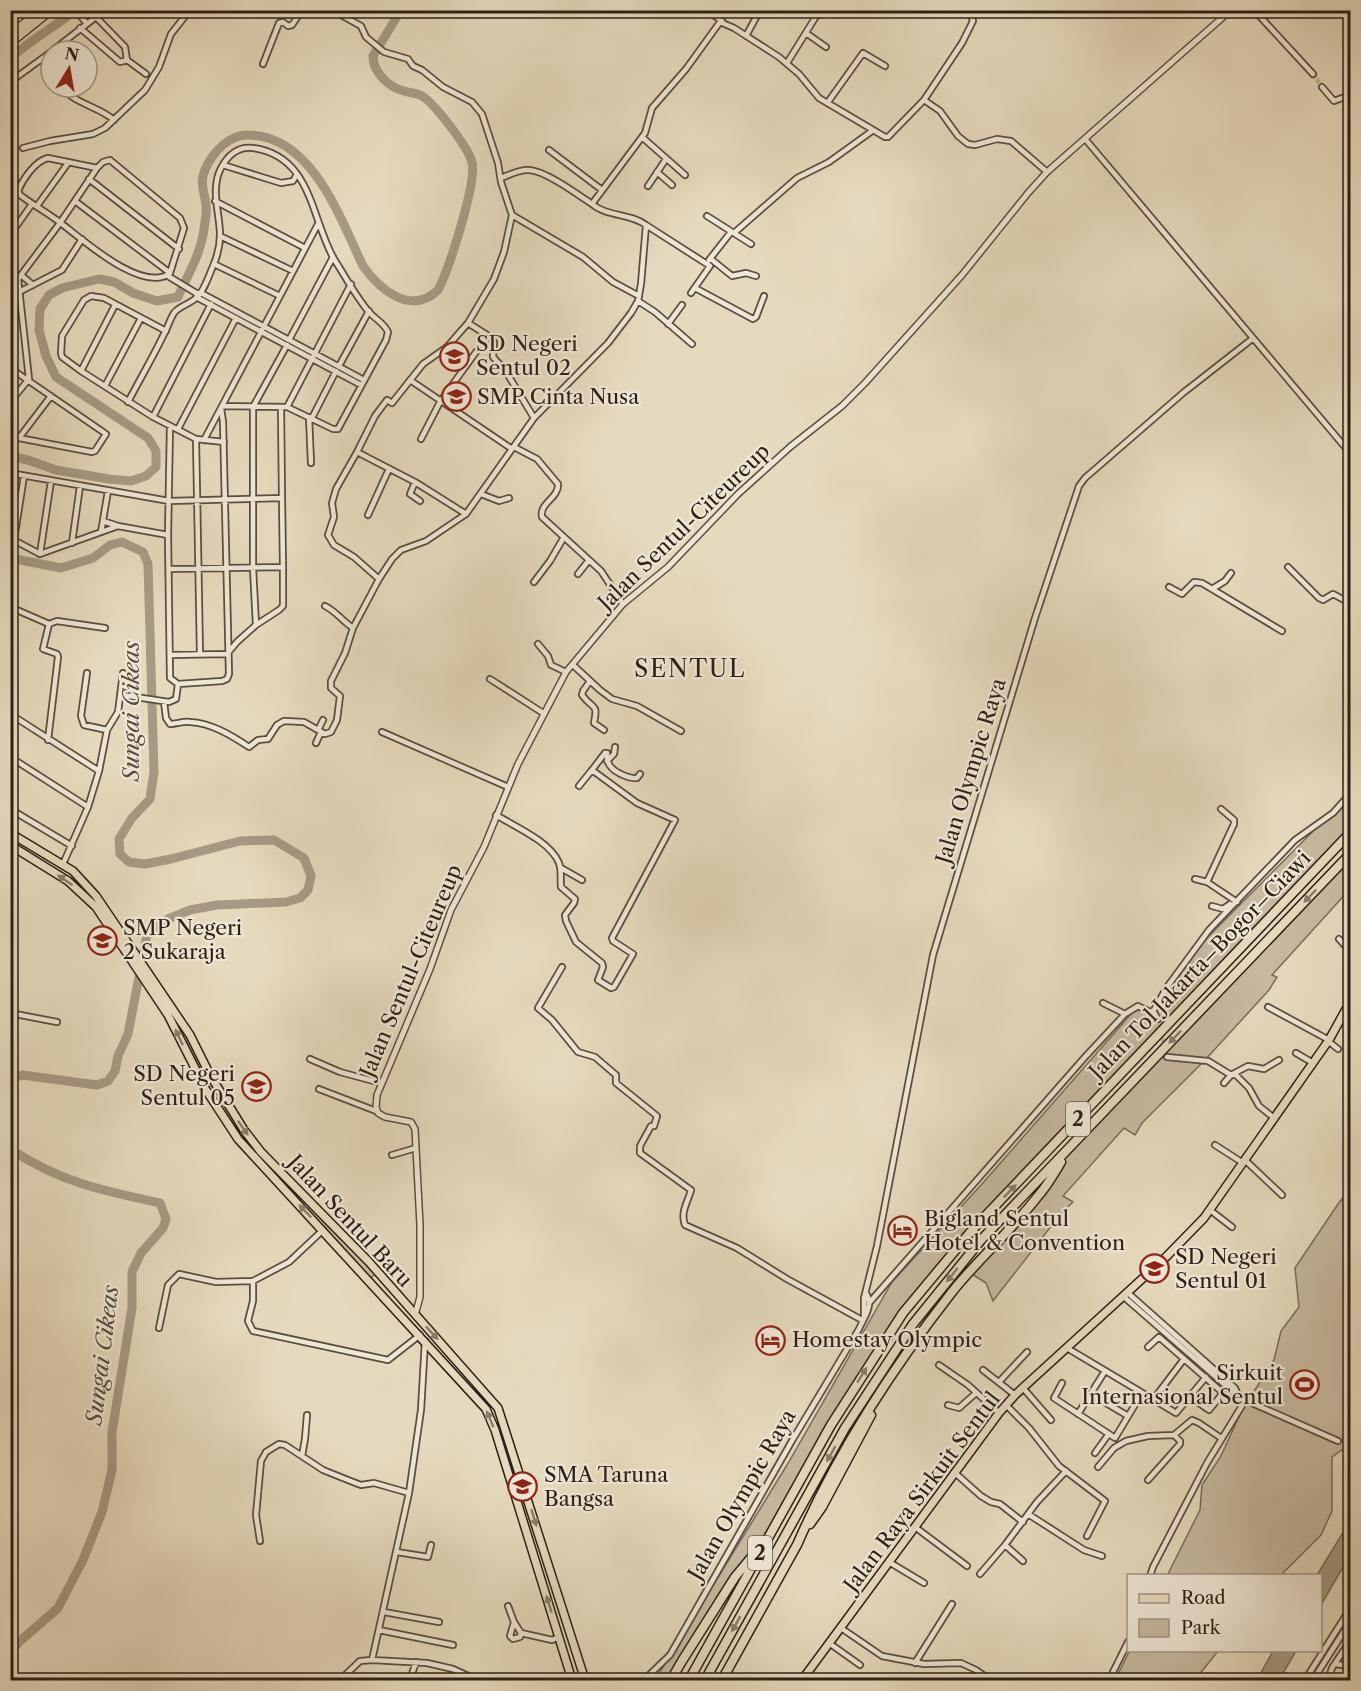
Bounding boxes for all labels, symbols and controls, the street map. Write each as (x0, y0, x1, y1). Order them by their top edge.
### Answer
north arrow (39, 39, 99, 99)
text: N (63, 43, 81, 65)
place label: SD Negeri Sentul 02 (476, 331, 578, 380)
school or university icon: SD Negeri Sentul 02 (439, 340, 471, 372)
school or university icon: SMP Cinta Nusa (440, 381, 472, 413)
place label: SMP Cinta Nusa (477, 384, 640, 409)
street label: Jalan Sentul-Citeureup (590, 438, 775, 617)
water label: Sungai Cikeas (118, 640, 145, 783)
district label: SENTUL (634, 654, 746, 683)
street label: Jalan Olympic Raya (929, 674, 1011, 870)
street label: Jalan Tol Jakarta–Bogor–Ciawi (1082, 845, 1316, 1086)
street label: Jalan Sentul-Citeureup (353, 861, 467, 1084)
one-way arrow (57, 874, 73, 885)
one-way arrow (1303, 889, 1317, 904)
place label: SMP Negeri 2 Sukaraja (123, 915, 242, 964)
school or university icon: SMP Negeri 2 Sukaraja (86, 924, 118, 956)
one-way arrow (175, 1029, 184, 1046)
one-way arrow (1168, 1030, 1182, 1045)
place label: SD Negeri Sentul 05 (133, 1061, 235, 1110)
school or university icon: SD Negeri Sentul 05 (240, 1070, 272, 1102)
road number: 2 (1066, 1102, 1090, 1136)
one-way arrow (237, 1120, 248, 1136)
street label: Jalan Sentul Baru (281, 1147, 418, 1292)
one-way arrow (1002, 1184, 1016, 1198)
one-way arrow (298, 1204, 312, 1219)
place label: Bigland Sentul Hotel & Convention (924, 1206, 1125, 1255)
hotel icon: Bigland Sentul Hotel & Convention (887, 1215, 919, 1247)
place label: SD Negeri Sentul 01 (1175, 1244, 1277, 1293)
school or university icon: SD Negeri Sentul 01 (1138, 1253, 1170, 1285)
one-way arrow (946, 1268, 959, 1283)
water label: Sungai Cikeas (80, 1283, 125, 1428)
hotel icon: Homestay Olympic (755, 1324, 787, 1356)
one-way arrow (425, 1325, 438, 1340)
place label: Homestay Olympic (792, 1327, 982, 1352)
place label: Sirkuit Internasional Sentul (1081, 1360, 1284, 1409)
one-way arrow (857, 1367, 868, 1383)
sports icon: Sirkuit Internasional Sentul (1288, 1369, 1320, 1401)
street label: Jalan Raya Sirkuit Sentul (836, 1387, 1005, 1599)
street label: Jalan Olympic Raya (681, 1404, 801, 1587)
one-way arrow (485, 1409, 495, 1427)
one-way arrow (826, 1445, 836, 1462)
place label: SMA Taruna Bangsa (544, 1462, 669, 1511)
school or university icon: SMA Taruna Bangsa (507, 1471, 539, 1503)
one-way arrow (530, 1509, 539, 1527)
road number: 2 (748, 1536, 772, 1570)
legend (1127, 1574, 1322, 1652)
text: Road (1181, 1587, 1226, 1609)
one-way arrow (544, 1595, 553, 1613)
one-way arrow (731, 1616, 741, 1633)
text: Park (1181, 1617, 1222, 1639)

